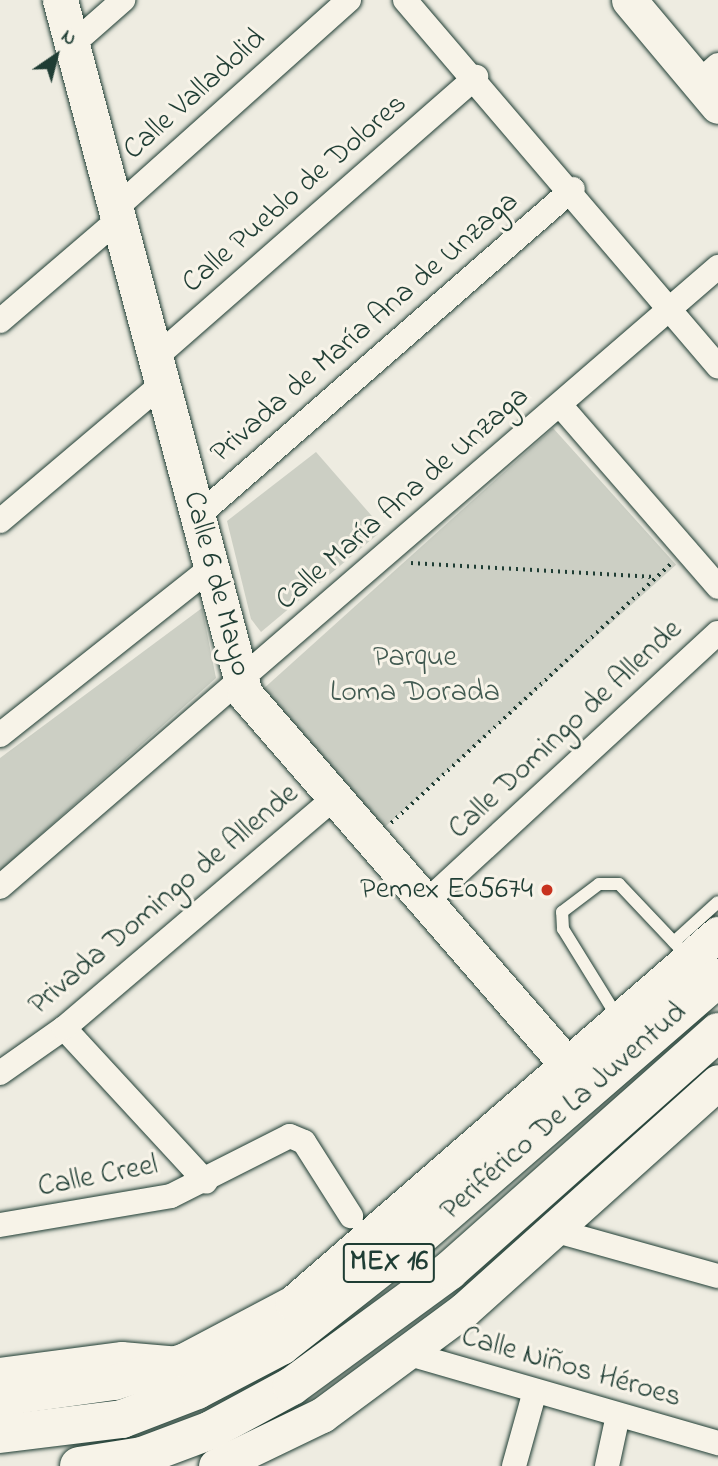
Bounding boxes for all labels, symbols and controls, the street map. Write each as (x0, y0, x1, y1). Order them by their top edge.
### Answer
north arrow (21, 21, 91, 91)
street label: Calle Valladolid (116, 22, 274, 168)
text: N (55, 24, 81, 53)
street label: Calle Pueblo de Dolores (175, 87, 415, 301)
street label: Privada de María Ana de Unzaga (204, 184, 526, 472)
street label: Calle María Ana de Unzaga (269, 379, 537, 619)
street label: Calle 6 de Mayo (174, 488, 258, 680)
street label: Calle Domingo de Allende (442, 612, 690, 848)
park label: Parque Loma Dorada (330, 640, 500, 710)
street label: Privada Domingo de Allende (22, 777, 306, 1023)
place label: Pemex E05674 (360, 872, 533, 908)
marker: Pemex E05674 (539, 882, 555, 898)
street label: Periférico De La Juventud (433, 995, 695, 1229)
street label: Calle Creel (35, 1148, 161, 1206)
road number: MEX 16 (342, 1238, 436, 1288)
street label: Calle Niños Héroes (457, 1319, 685, 1417)

